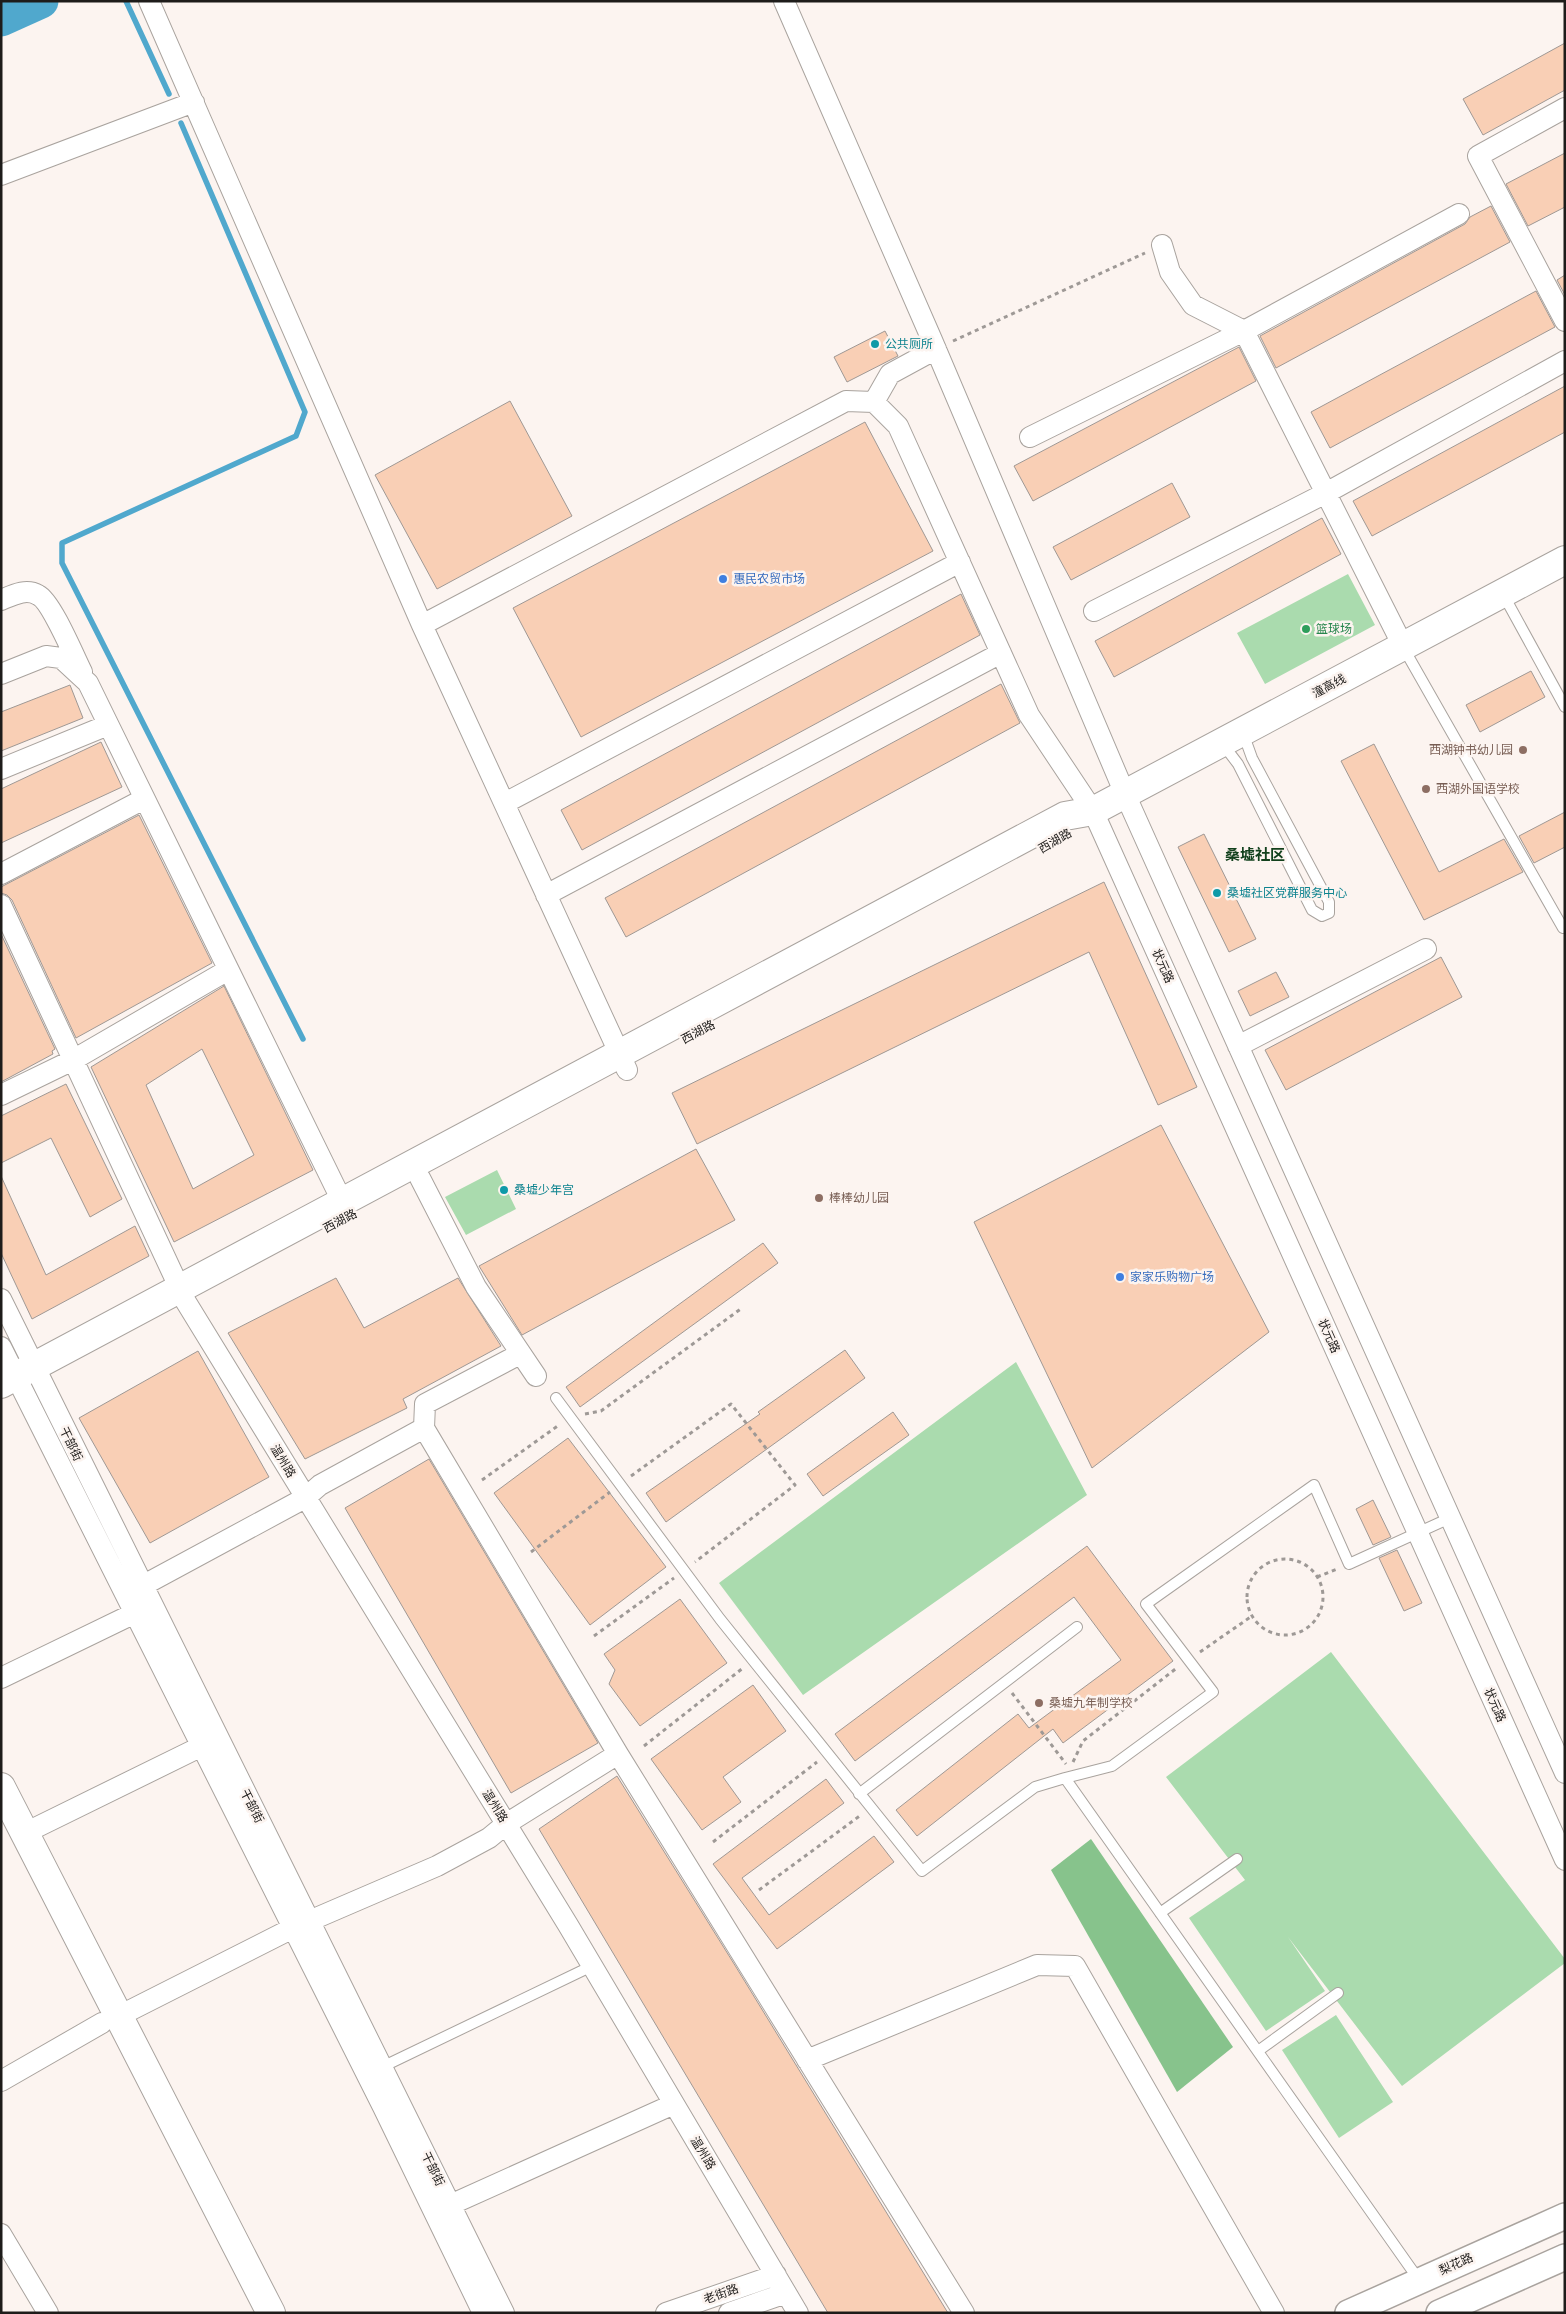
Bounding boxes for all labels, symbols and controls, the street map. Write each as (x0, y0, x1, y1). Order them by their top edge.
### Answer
place label: 公共厕所 (885, 336, 933, 351)
marker: 公共厕所 (869, 338, 881, 350)
place label: 惠民农贸市场 (733, 571, 805, 586)
marker: 惠民农贸市场 (717, 573, 729, 585)
place label: 篮球场 (1316, 621, 1352, 636)
marker: 篮球场 (1300, 623, 1312, 635)
street label: 潼高线 (1309, 670, 1348, 701)
place label: 西湖钟书幼儿园 (1429, 742, 1513, 757)
marker: 西湖钟书幼儿园 (1517, 744, 1529, 756)
place label: 西湖外国语学校 (1436, 781, 1520, 796)
marker: 西湖外国语学校 (1420, 783, 1432, 795)
street label: 西湖路 (1035, 825, 1074, 856)
district label: 桑墟社区 (1225, 845, 1285, 864)
place label: 桑墟社区党群服务中心 (1227, 885, 1347, 900)
marker: 桑墟社区党群服务中心 (1211, 887, 1223, 899)
street label: 状元路 (1149, 946, 1178, 985)
street label: 西湖路 (678, 1016, 717, 1047)
place label: 桑墟少年宫 (514, 1182, 574, 1197)
marker: 桑墟少年宫 (498, 1184, 510, 1196)
place label: 棒棒幼儿园 (829, 1190, 889, 1205)
marker: 棒棒幼儿园 (813, 1192, 825, 1204)
street label: 西湖路 (320, 1205, 359, 1236)
place label: 家家乐购物广场 (1130, 1269, 1214, 1284)
marker: 家家乐购物广场 (1114, 1271, 1126, 1283)
street label: 状元路 (1315, 1316, 1344, 1355)
street label: 干部街 (57, 1424, 86, 1463)
street label: 温州路 (268, 1441, 299, 1480)
street label: 状元路 (1481, 1685, 1510, 1724)
place label: 桑墟九年制学校 (1049, 1695, 1133, 1710)
marker: 桑墟九年制学校 (1033, 1697, 1045, 1709)
street label: 干部街 (238, 1786, 267, 1825)
street label: 温州路 (480, 1786, 511, 1825)
street label: 温州路 (688, 2133, 719, 2172)
street label: 干部街 (419, 2149, 448, 2188)
street label: 梨花路 (1436, 2249, 1475, 2278)
street label: 老街路 (701, 2281, 740, 2306)

